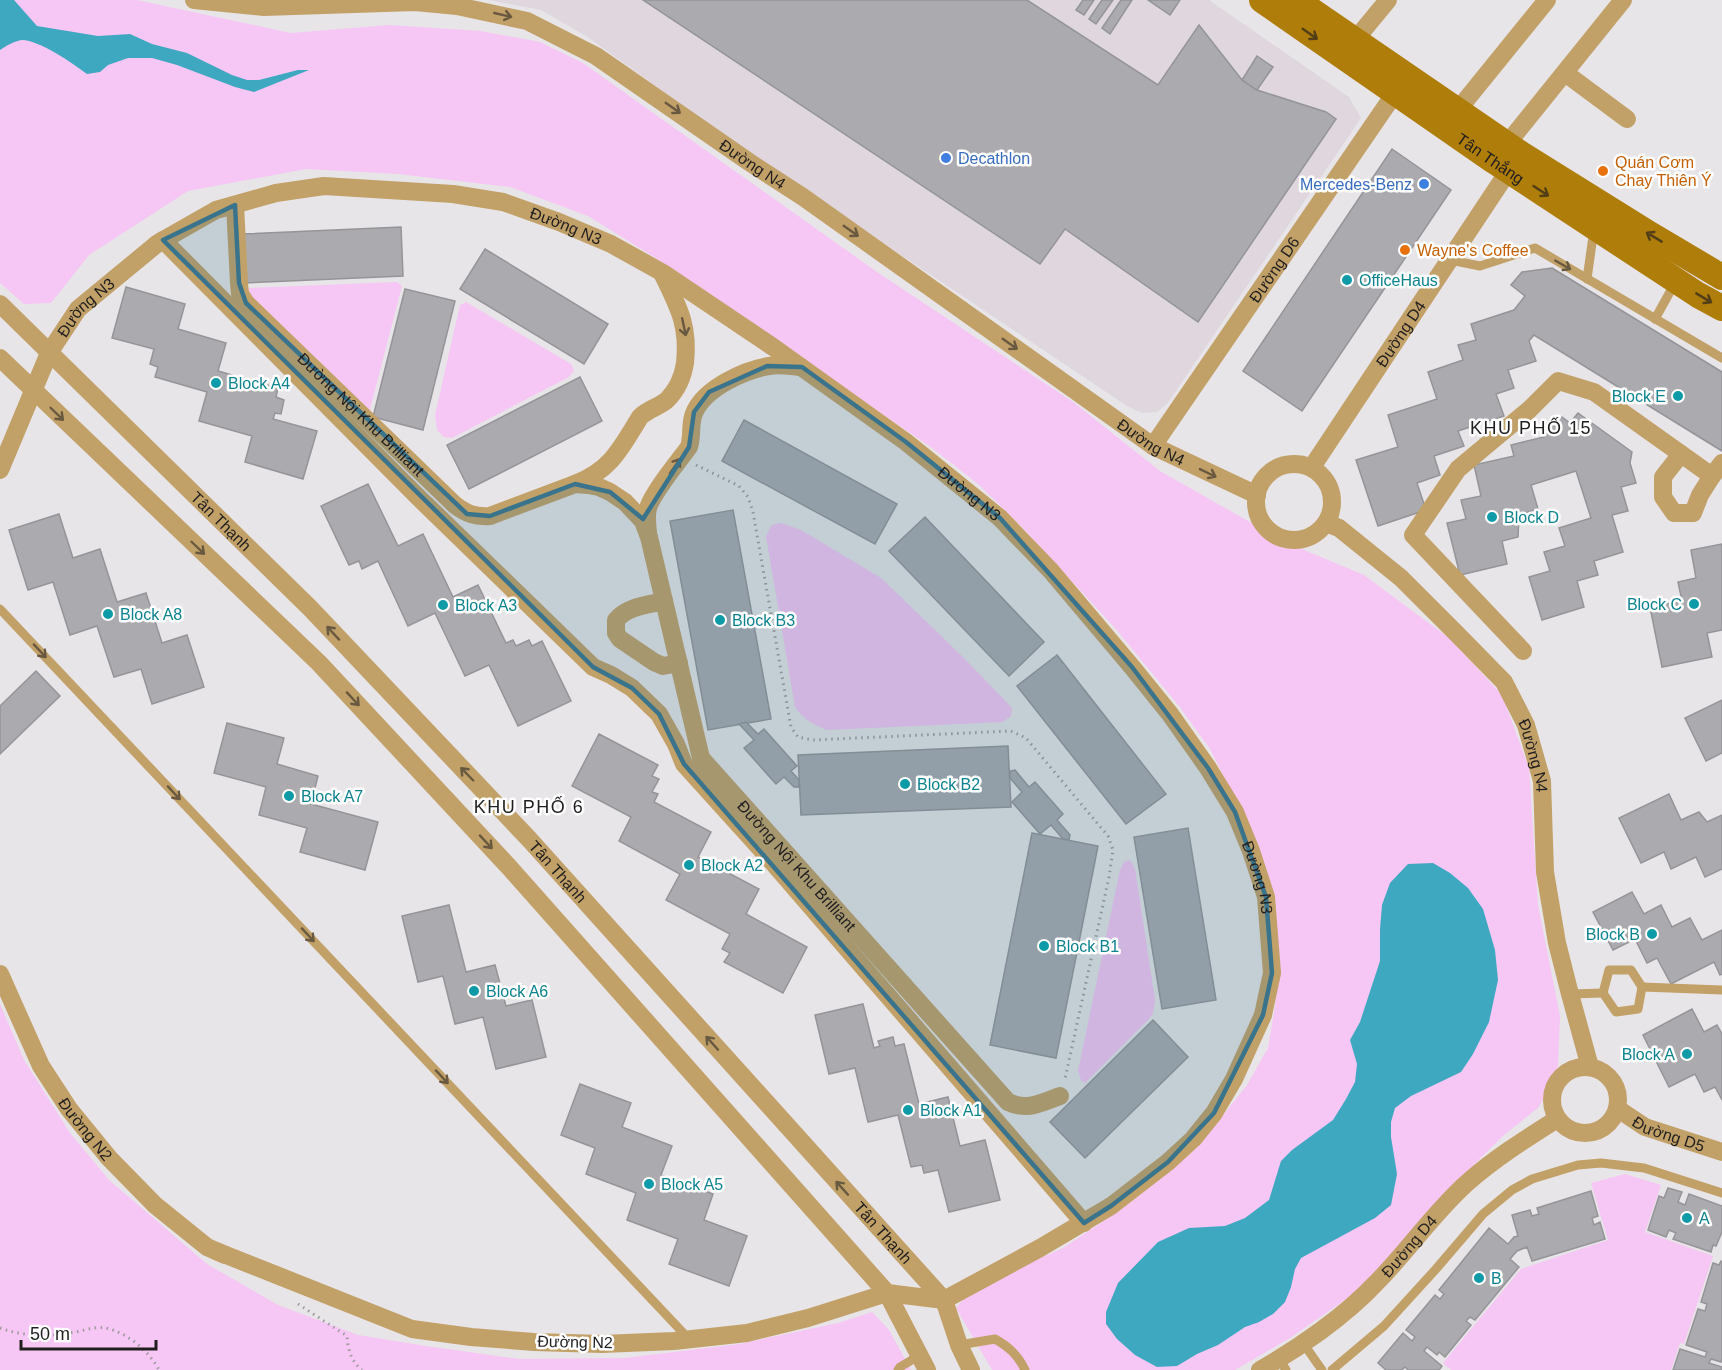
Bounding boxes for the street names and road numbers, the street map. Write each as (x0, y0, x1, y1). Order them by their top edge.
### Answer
street label: Tân Thắng (1454, 130, 1527, 187)
street label: Đường N4 (717, 136, 789, 192)
street label: Đường N3 (528, 204, 604, 248)
street label: Đường D6 (1246, 233, 1302, 305)
street label: Đường N3 (54, 274, 118, 340)
street label: Đường D4 (1372, 297, 1428, 370)
street label: Đường Nội Khu Brilliant (294, 349, 428, 479)
street label: Đường N4 (1114, 415, 1188, 468)
street label: Đường N3 (935, 463, 1004, 524)
street label: Tân Thạnh (188, 488, 255, 554)
street label: Đường N4 (1516, 716, 1551, 793)
street label: Đường Nội Khu Brilliant (734, 797, 860, 935)
street label: Tân Thạnh (526, 837, 590, 906)
street label: Đường N3 (1239, 838, 1276, 915)
street label: Đường N2 (55, 1094, 116, 1164)
street label: Đường D5 (1629, 1113, 1707, 1154)
street label: Tân Thạnh (851, 1198, 915, 1267)
street label: Đường D4 (1378, 1212, 1440, 1280)
street label: Đường N2 (537, 1333, 613, 1351)

